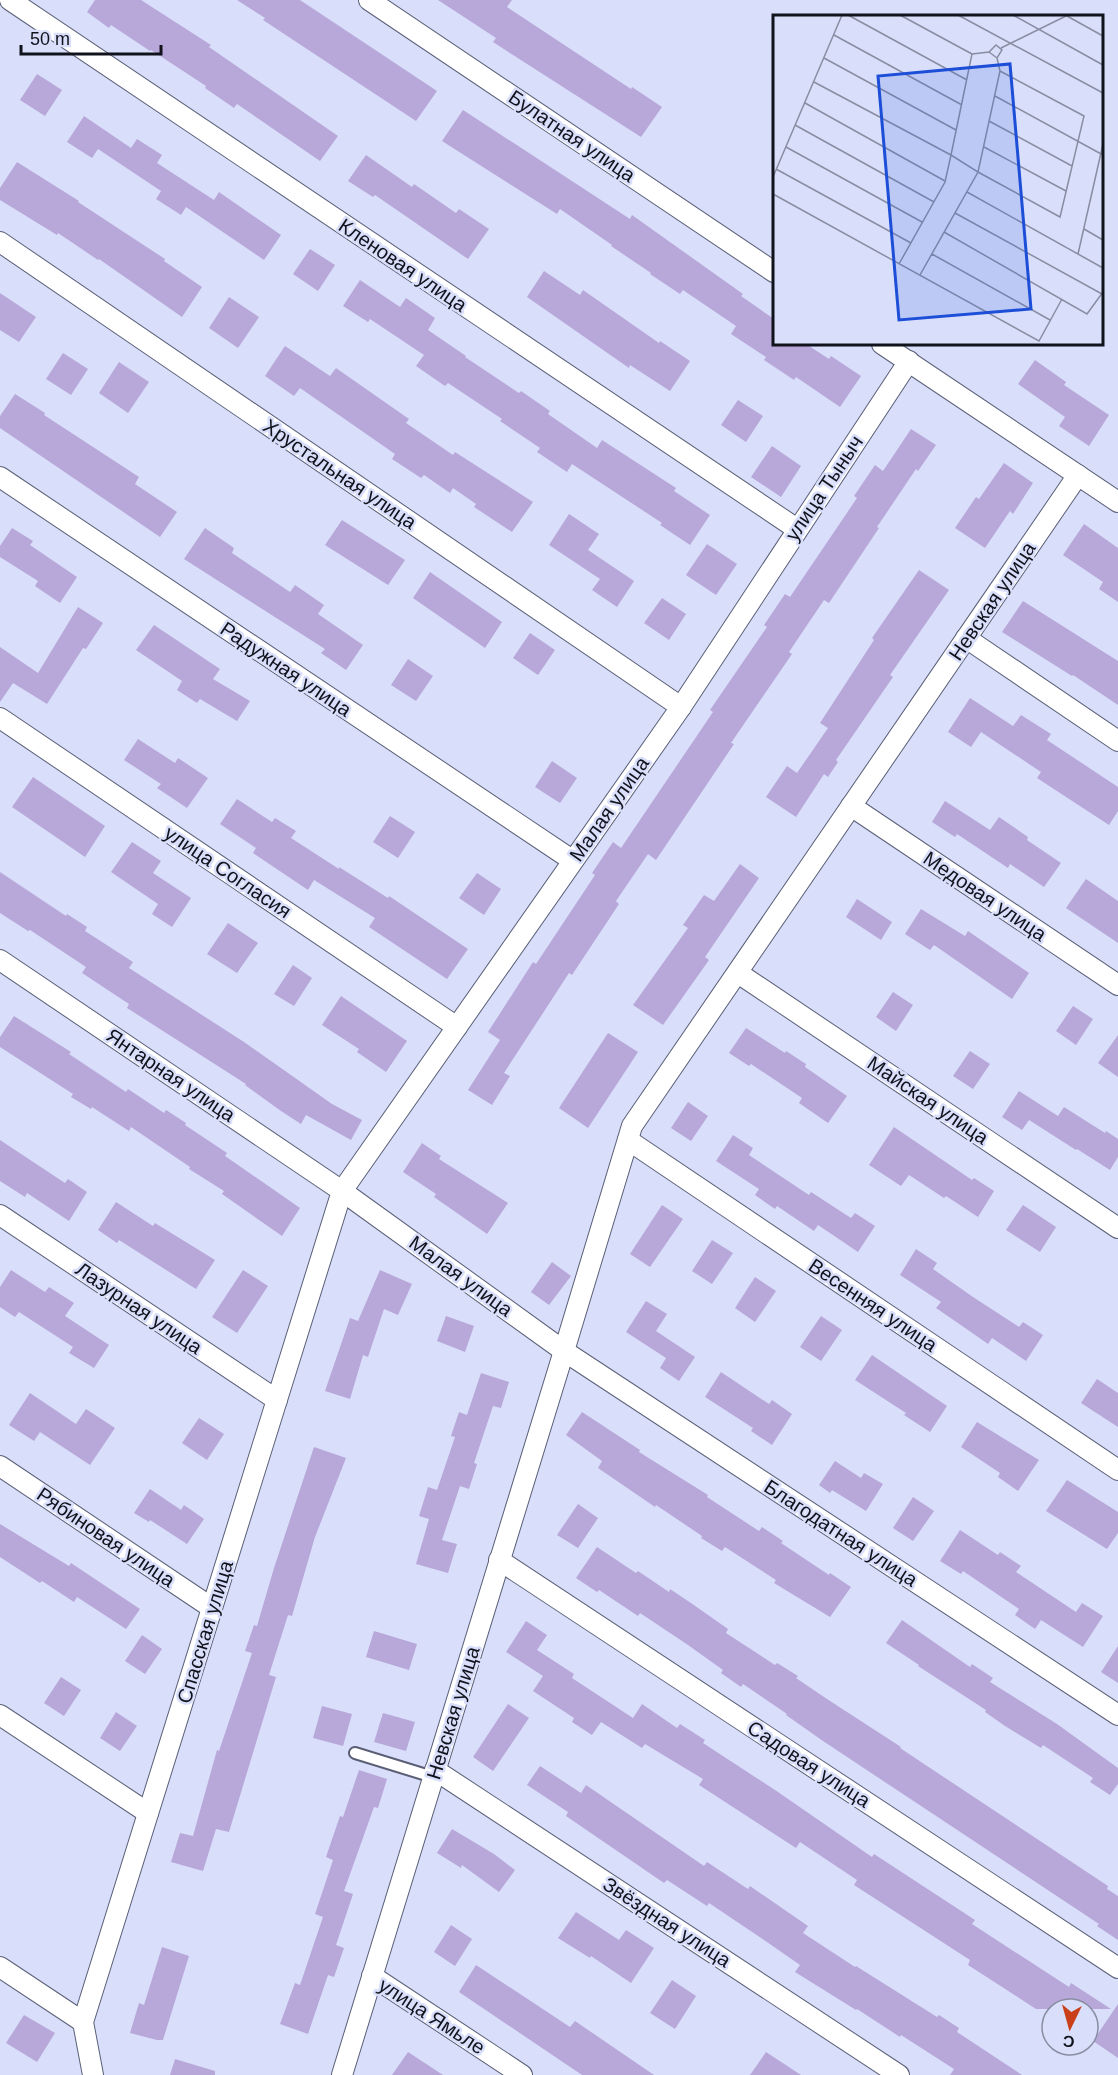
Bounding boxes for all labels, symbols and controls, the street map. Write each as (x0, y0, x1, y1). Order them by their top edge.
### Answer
inset map (773, 15, 1103, 345)
scale bar (21, 18, 160, 56)
text: 50 m (30, 29, 70, 49)
street label: Булатная улица (505, 86, 640, 187)
street label: Кленовая улица (335, 214, 472, 316)
street label: Хрустальная улица (259, 415, 421, 534)
street label: улица Тыныч (781, 431, 867, 545)
street label: Невская улица (944, 537, 1040, 664)
street label: Радужная улица (217, 617, 356, 721)
street label: Малая улица (565, 752, 654, 865)
street label: улица Согласия (161, 822, 295, 922)
street label: Медовая улица (919, 847, 1051, 946)
street label: Янтарная улица (103, 1024, 240, 1127)
street label: Майская улица (863, 1051, 993, 1149)
street label: Малая улица (405, 1231, 518, 1321)
street label: Весенняя улица (805, 1254, 942, 1357)
street label: Лазурная улица (72, 1258, 207, 1359)
street label: Благодатная улица (760, 1475, 922, 1591)
street label: Рябиновая улица (33, 1483, 180, 1592)
street label: Спасская улица (173, 1557, 237, 1706)
street label: Невская улица (422, 1643, 484, 1782)
street label: Садовая улица (744, 1716, 875, 1812)
street label: Звёздная улица (599, 1873, 736, 1972)
street label: улица Ямьле (375, 1974, 489, 2058)
north arrow (1040, 1997, 1100, 2057)
text: С (1062, 2032, 1075, 2050)

